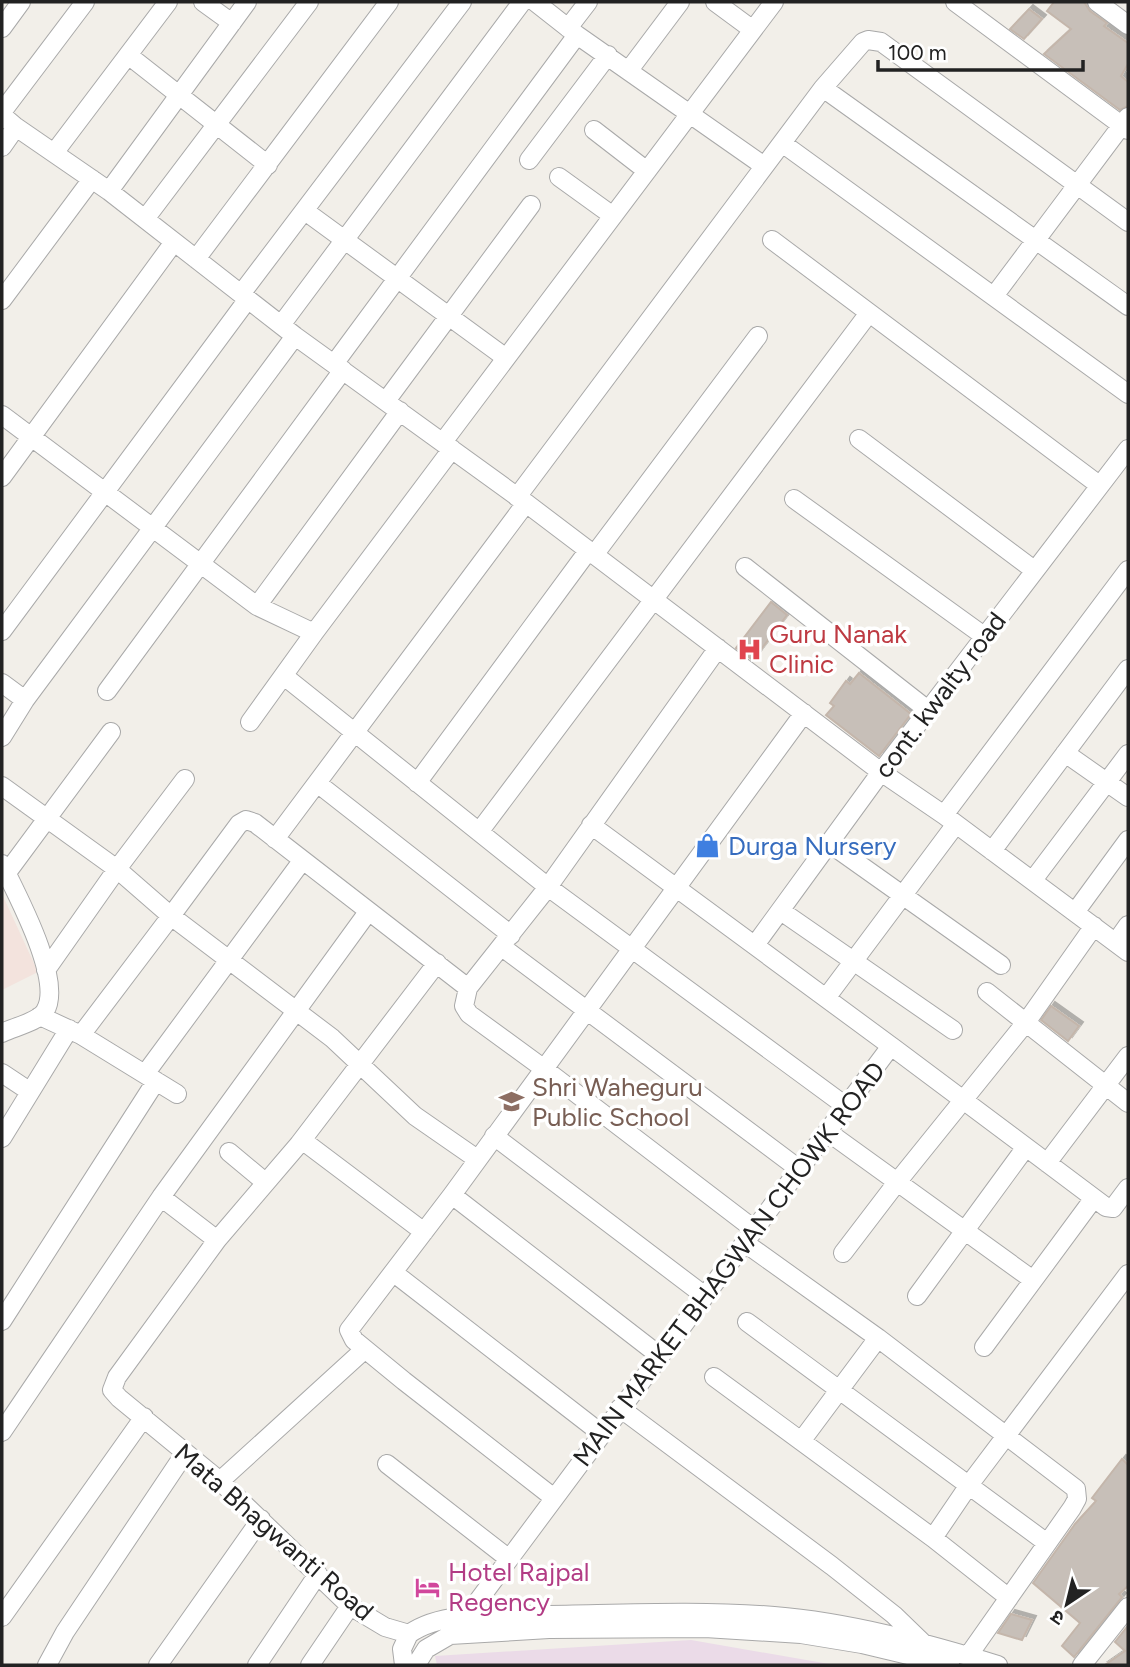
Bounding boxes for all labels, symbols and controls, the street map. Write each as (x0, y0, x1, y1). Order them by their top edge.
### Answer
scale bar (878, 28, 1083, 72)
text: 100 m (888, 40, 947, 65)
street label: cont. kwalty road (867, 606, 1013, 784)
place label: Guru Nanak Clinic (769, 618, 907, 680)
hospital icon: Guru Nanak Clinic (735, 635, 763, 663)
place label: Durga Nursery (728, 830, 897, 862)
shop icon: Durga Nursery (694, 832, 722, 860)
street label: MAIN MARKET BHAGWAN CHOWK ROAD (566, 1055, 892, 1473)
place label: Shri Waheguru Public School (532, 1071, 703, 1133)
school or university icon: Shri Waheguru Public School (498, 1088, 526, 1116)
street label: Mata Bhagwanti Road (168, 1437, 380, 1627)
place label: Hotel Rajpal Regency (448, 1556, 590, 1618)
north arrow (1032, 1569, 1102, 1639)
hotel icon: Hotel Rajpal Regency (414, 1573, 442, 1601)
text: उ (1046, 1604, 1069, 1630)

